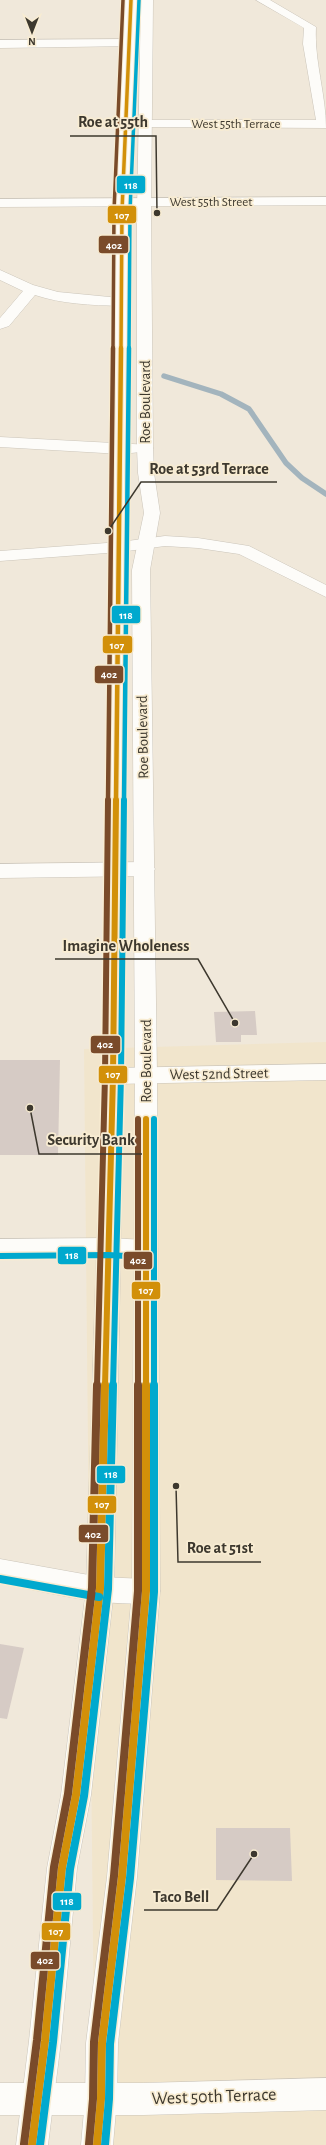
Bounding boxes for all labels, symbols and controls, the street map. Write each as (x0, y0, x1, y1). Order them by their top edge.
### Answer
north arrow (12, 12, 52, 52)
text: N (28, 36, 36, 47)
callout: Roe at 55th (70, 108, 156, 136)
text: Roe at 55th (78, 114, 148, 130)
street label: West 55th Terrace (192, 118, 280, 131)
line badge: 118 (116, 175, 146, 194)
text: 118 (124, 180, 138, 191)
street label: West 55th Street (170, 196, 252, 209)
line badge: 107 (107, 205, 137, 224)
text: 107 (115, 210, 129, 221)
line badge: 402 (98, 235, 129, 254)
text: 402 (106, 240, 122, 251)
street label: Roe Boulevard (138, 360, 153, 444)
callout: Roe at 53rd Terrace (141, 454, 277, 482)
text: Roe at 53rd Terrace (149, 461, 269, 477)
line badge: 118 (111, 605, 141, 624)
text: 118 (119, 610, 133, 621)
line badge: 107 (102, 635, 133, 654)
text: 107 (110, 640, 124, 651)
line badge: 402 (94, 665, 124, 684)
text: 402 (101, 669, 117, 680)
street label: Roe Boulevard (135, 695, 151, 779)
callout: Imagine Wholeness (55, 931, 198, 959)
text: Imagine Wholeness (63, 938, 189, 954)
street label: Roe Boulevard (139, 1019, 154, 1103)
line badge: 402 (90, 1035, 121, 1054)
text: 402 (97, 1039, 113, 1050)
line badge: 107 (98, 1065, 128, 1084)
street label: West 52nd Street (169, 1066, 269, 1082)
text: 107 (106, 1069, 120, 1080)
callout: Security Bank (39, 1126, 142, 1154)
text: Security Bank (47, 1132, 135, 1149)
line badge: 118 (57, 1246, 87, 1265)
text: 118 (65, 1250, 79, 1261)
line badge: 402 (123, 1251, 153, 1270)
text: 402 (130, 1255, 146, 1266)
line badge: 107 (131, 1281, 161, 1300)
text: 107 (139, 1285, 153, 1296)
line badge: 118 (96, 1465, 126, 1484)
text: 118 (104, 1469, 118, 1480)
line badge: 107 (87, 1495, 117, 1514)
text: 107 (95, 1499, 109, 1510)
line badge: 402 (78, 1524, 109, 1543)
text: 402 (85, 1529, 101, 1540)
callout: Roe at 51st (178, 1534, 261, 1562)
text: Roe at 51st (187, 1540, 254, 1556)
callout: Taco Bell (144, 1882, 217, 1910)
text: Taco Bell (153, 1889, 209, 1905)
line badge: 118 (52, 1892, 82, 1911)
text: 118 (60, 1896, 74, 1907)
line badge: 107 (41, 1922, 71, 1941)
text: 107 (49, 1926, 63, 1937)
line badge: 402 (30, 1951, 60, 1970)
text: 402 (37, 1955, 53, 1966)
street label: West 50th Terrace (151, 2086, 277, 2108)

